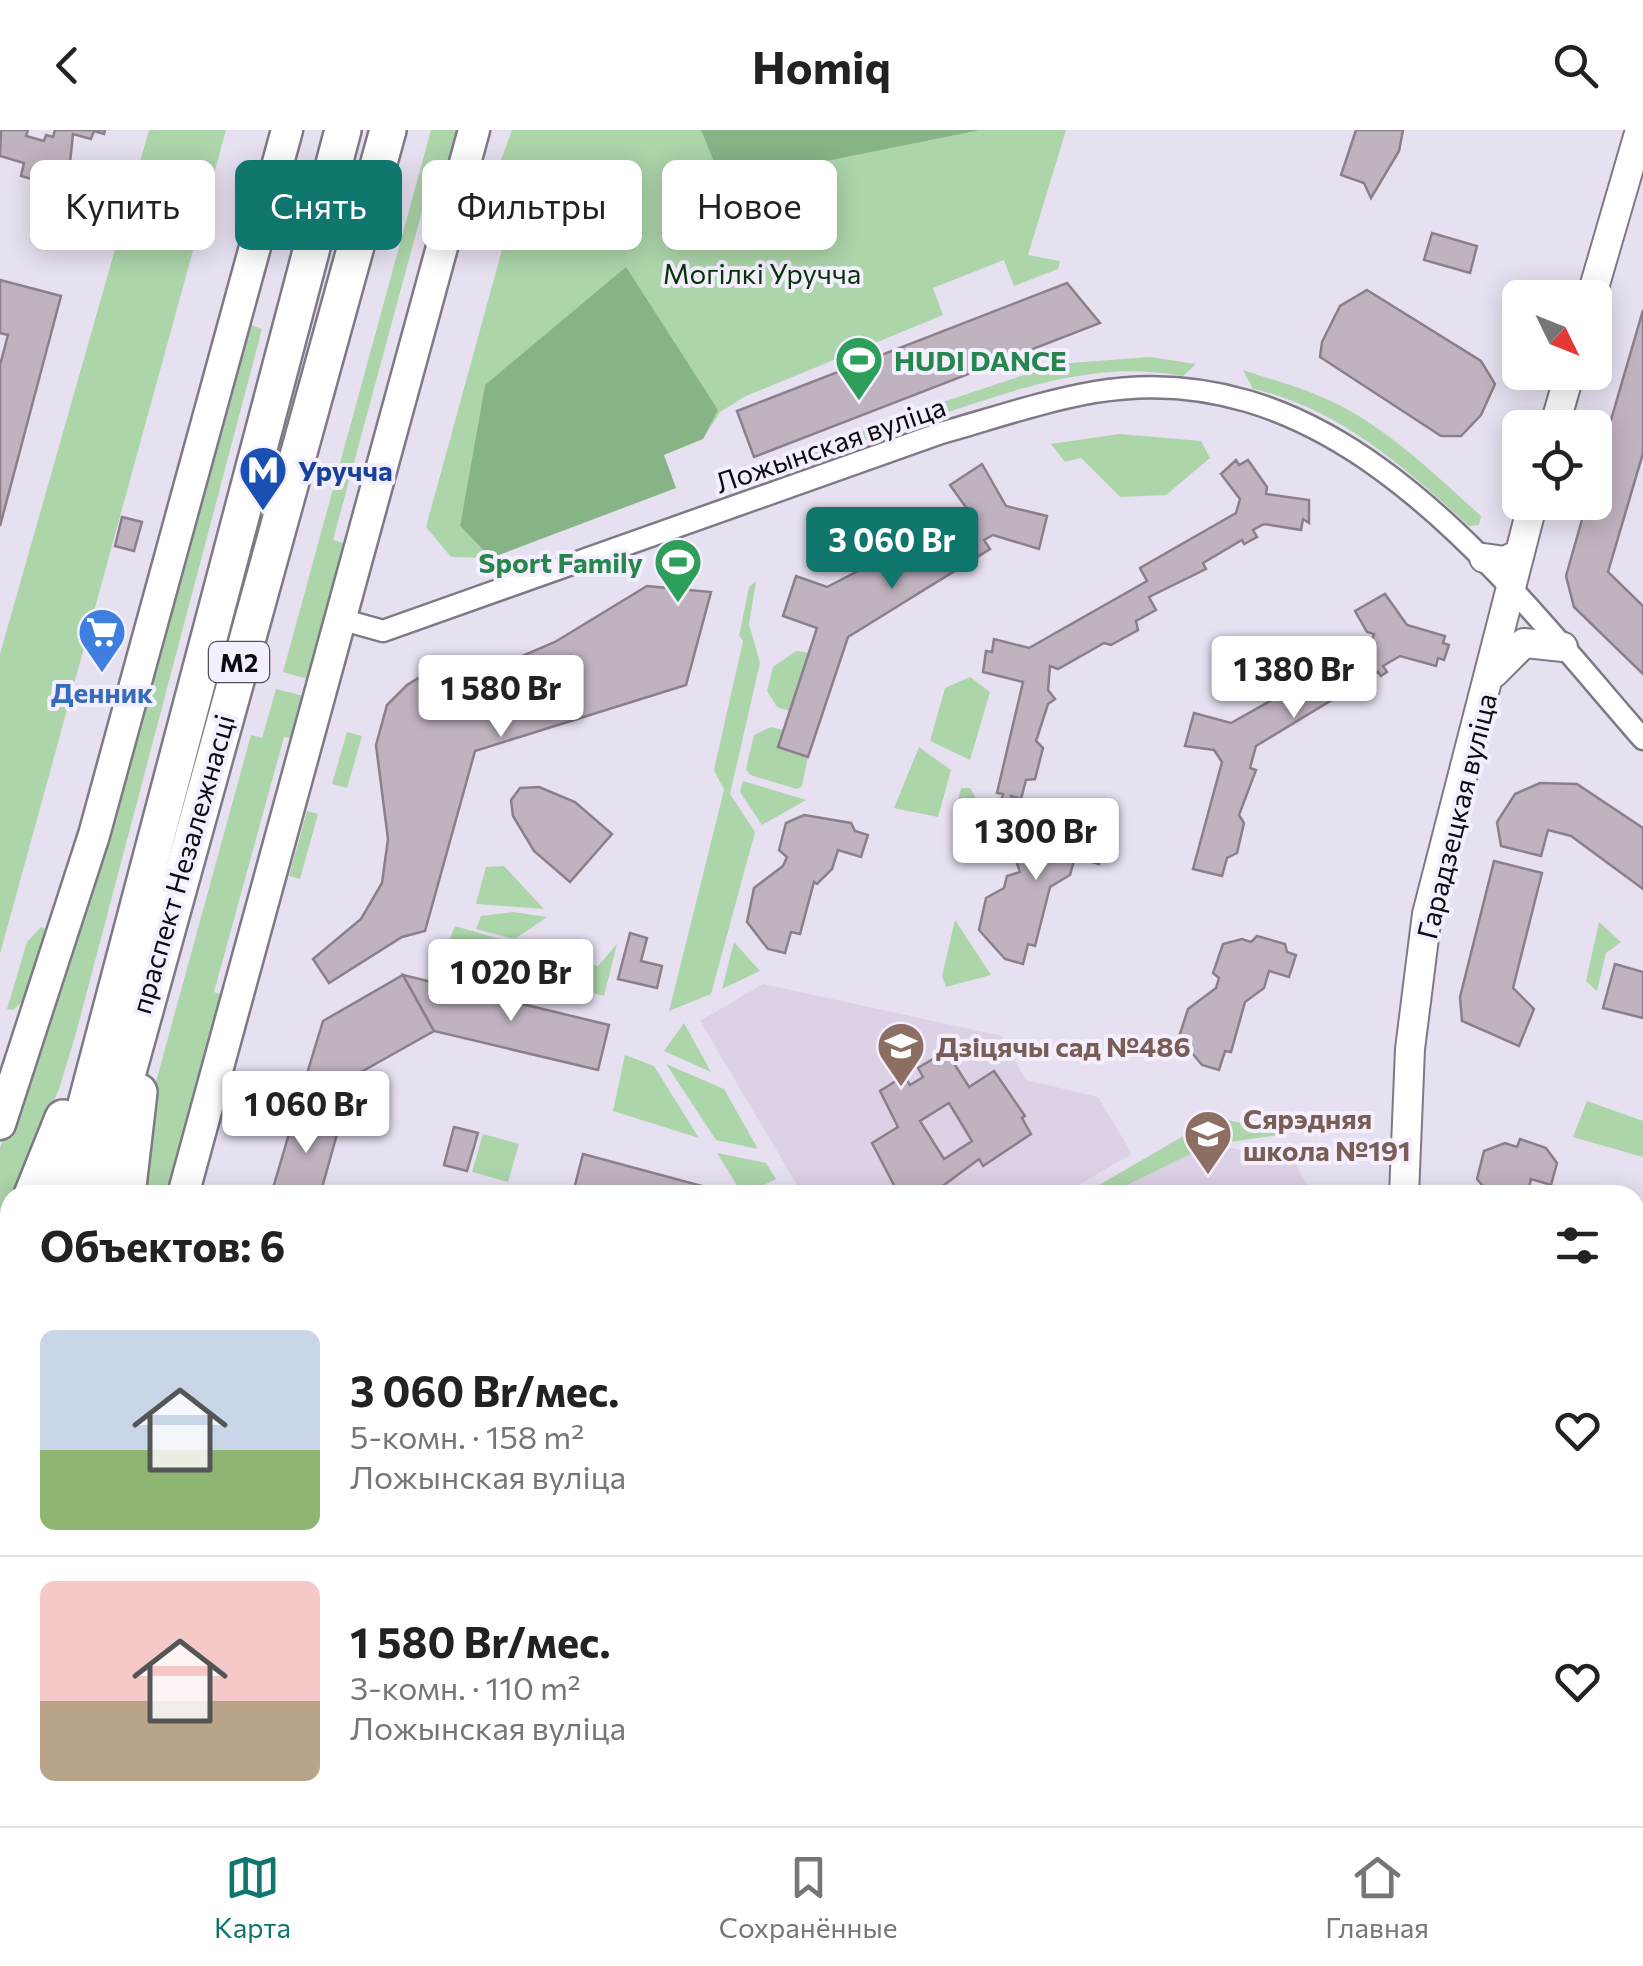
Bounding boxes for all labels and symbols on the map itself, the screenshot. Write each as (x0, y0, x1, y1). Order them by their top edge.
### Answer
park label: Могілкі Уручча (663, 256, 861, 290)
north arrow (1502, 280, 1612, 390)
sports icon: HUDI DANCE (833, 334, 885, 402)
place label: HUDI DANCE (894, 343, 1067, 377)
street label: Ложынская вуліца (710, 389, 950, 499)
metro station icon: Уручча (237, 444, 289, 512)
place label: Уручча (298, 453, 393, 487)
pin: 3 060 Br (789, 507, 995, 592)
sports icon: Sport Family (652, 536, 704, 604)
place label: Sport Family (479, 545, 643, 579)
supermarket icon: Денник (76, 606, 128, 674)
pin: 1 380 Br (1191, 636, 1397, 721)
road number: М2 (209, 642, 269, 682)
pin: 1 580 Br (398, 655, 604, 740)
place label: Денник (51, 675, 153, 709)
street label: Гарадзецкая вуліца (1409, 690, 1503, 942)
street label: праспект Незалежнасці (123, 710, 241, 1018)
pin: 1 300 Br (933, 798, 1139, 883)
pin: 1 020 Br (408, 939, 614, 1024)
school or university icon: Дзіцячы сад №486 (875, 1020, 927, 1088)
place label: Дзіцячы сад №486 (936, 1029, 1191, 1063)
pin: 1 060 Br (203, 1071, 409, 1156)
place label: Сярэдняя школа №191 (1243, 1101, 1411, 1167)
school or university icon: Сярэдняя школа №191 (1182, 1108, 1234, 1176)

